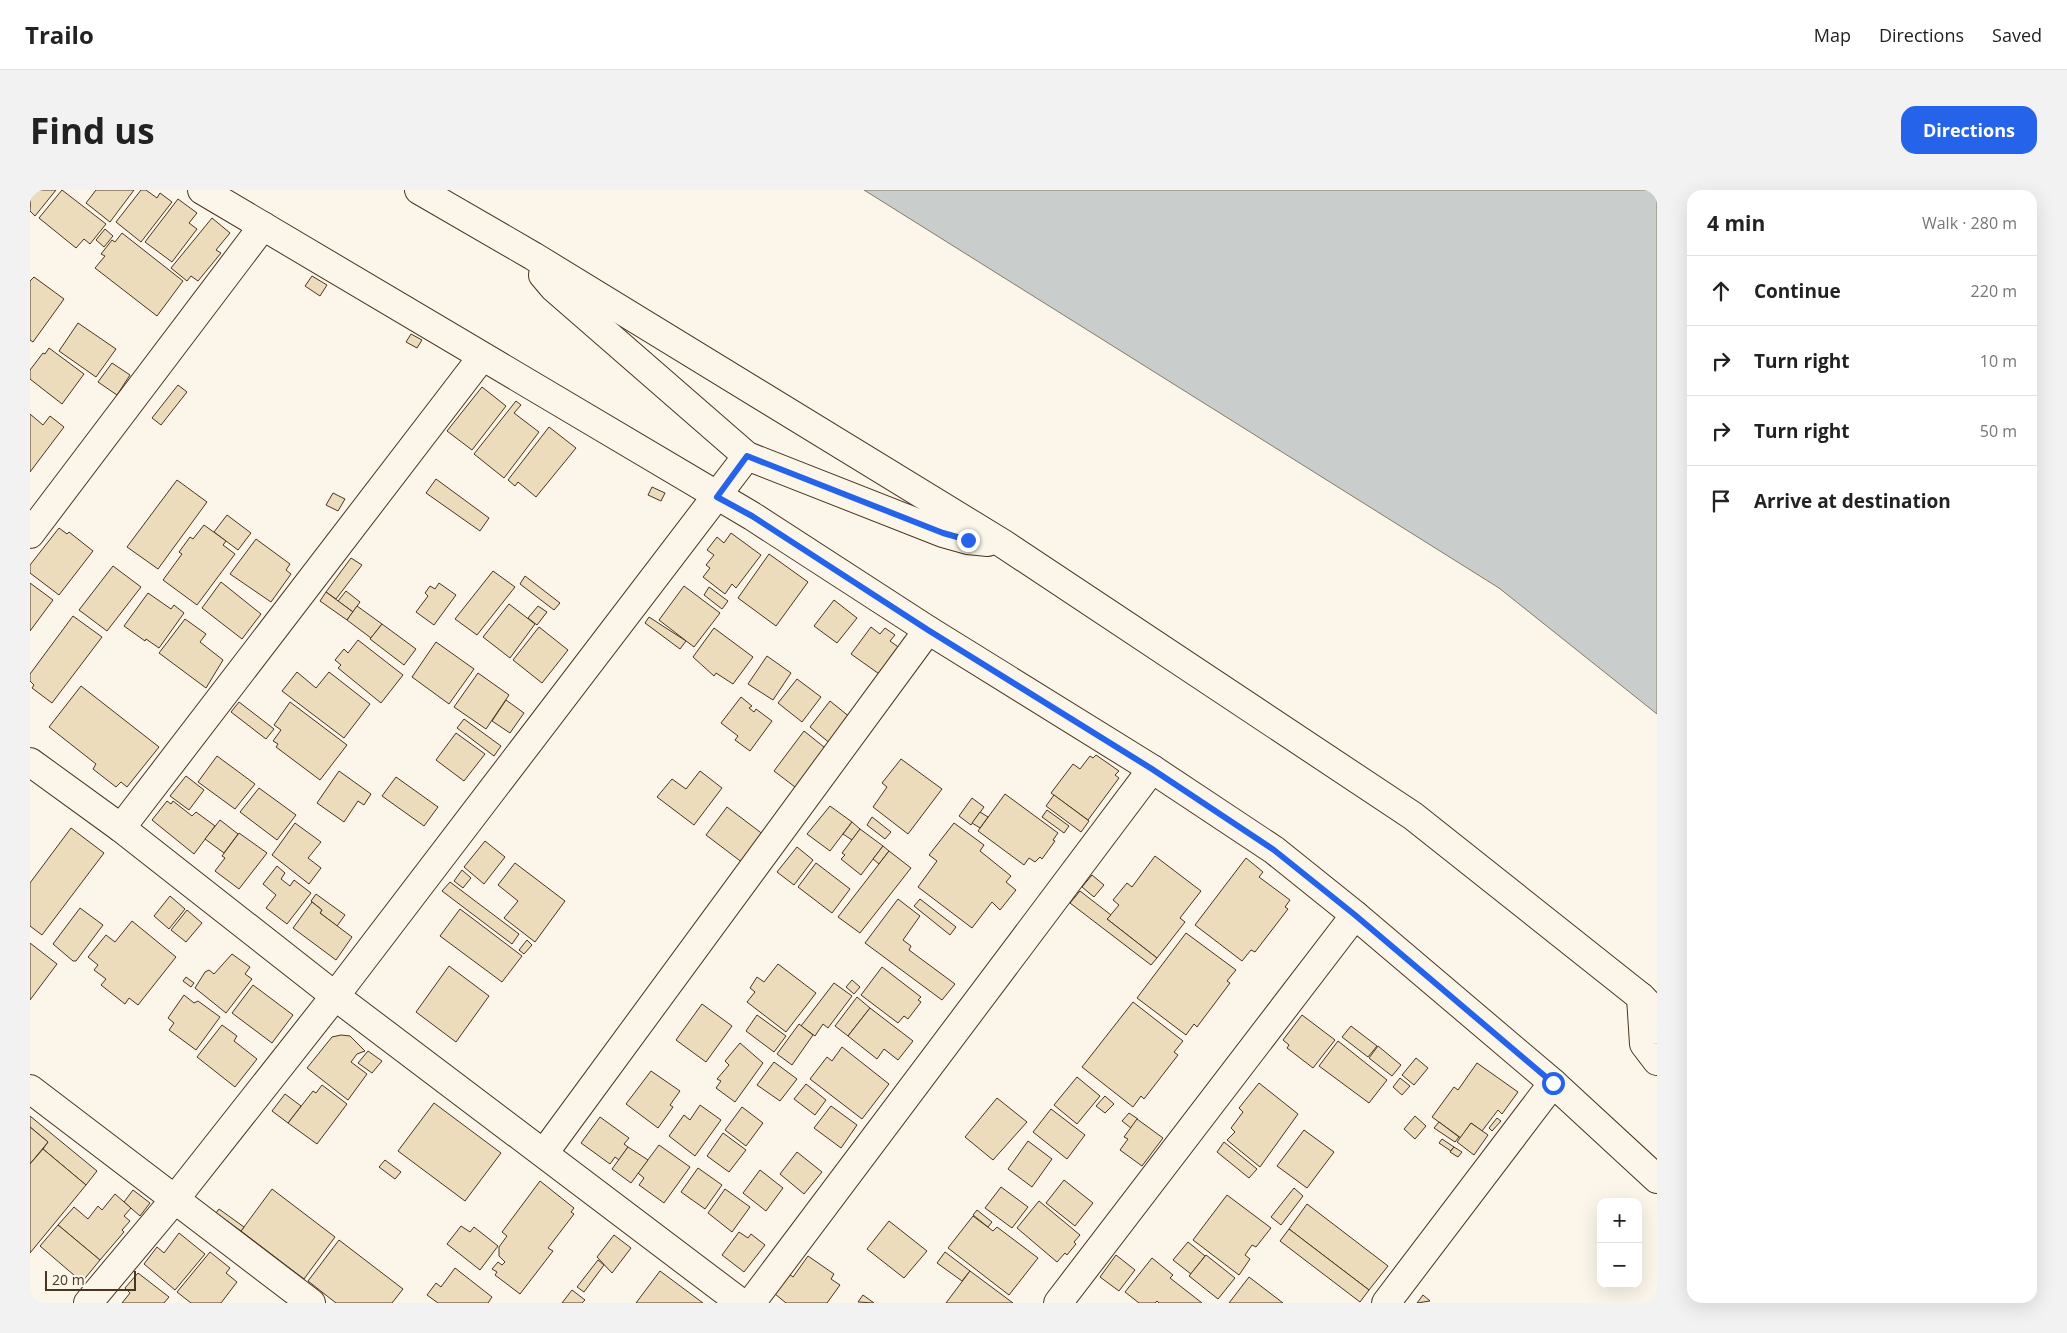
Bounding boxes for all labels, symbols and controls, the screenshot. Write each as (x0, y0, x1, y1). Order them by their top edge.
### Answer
text: Trailo (25, 18, 94, 51)
text: Map (1814, 23, 1851, 47)
text: Directions (1879, 23, 1964, 47)
text: Saved (1992, 23, 2042, 47)
button: Directions (1901, 106, 2037, 154)
text: Find us (30, 107, 155, 154)
text: 4 min (1707, 209, 1765, 237)
text: Walk · 280 m (1922, 212, 2017, 234)
icon: ahead (1707, 277, 1735, 305)
text: Continue (1754, 278, 1841, 304)
text: 220 m (1971, 280, 2017, 302)
icon: right (1707, 347, 1735, 375)
text: Turn right (1754, 348, 1849, 374)
text: 10 m (1980, 350, 2017, 372)
icon: right (1707, 417, 1735, 445)
text: Turn right (1754, 418, 1849, 444)
text: 50 m (1980, 420, 2017, 442)
icon: arrive (1707, 487, 1735, 515)
text: Arrive at destination (1754, 488, 1951, 514)
route end (957, 529, 980, 552)
route start (1542, 1072, 1565, 1095)
map controls (1597, 1198, 1642, 1288)
button: + (1597, 1198, 1642, 1243)
button: − (1597, 1243, 1642, 1288)
scale bar (45, 1268, 136, 1291)
text: 20 m (52, 1270, 85, 1289)

